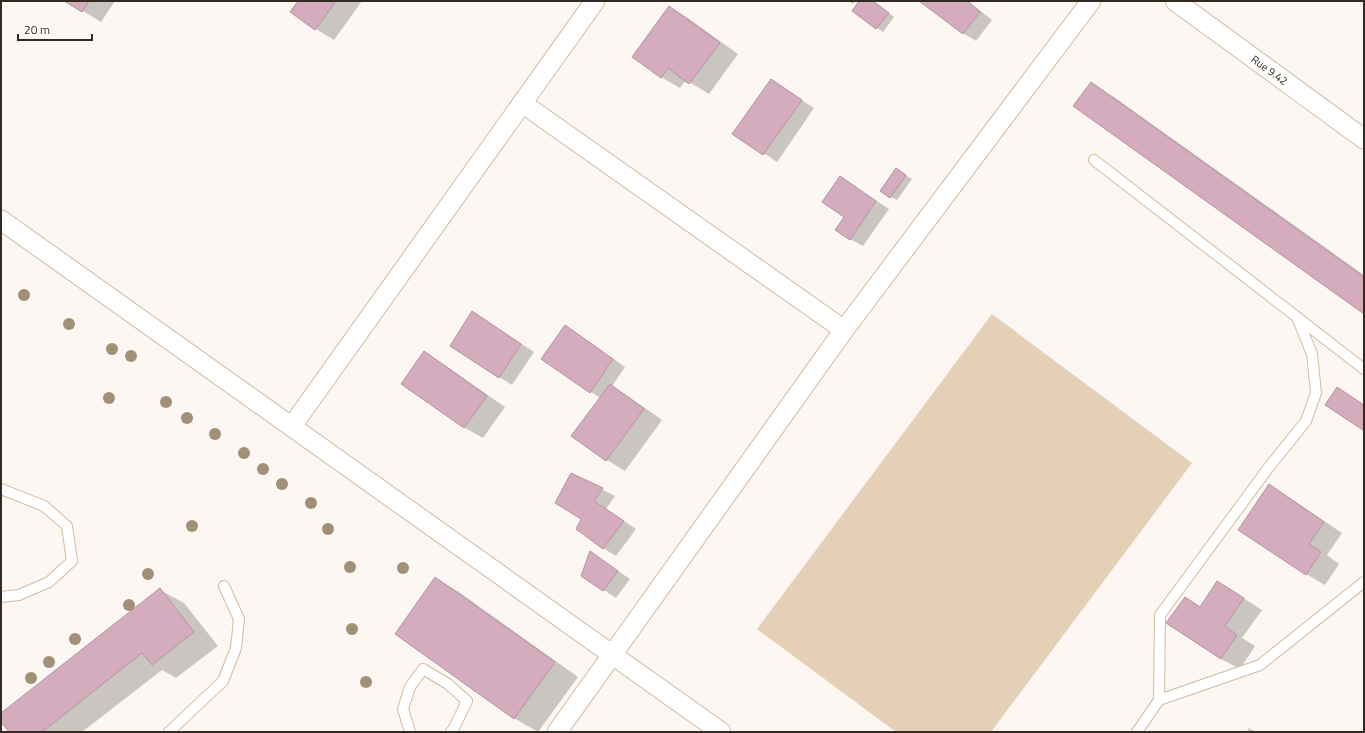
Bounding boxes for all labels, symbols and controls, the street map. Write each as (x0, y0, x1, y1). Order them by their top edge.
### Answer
scale bar (18, 16, 92, 42)
text: 20 m (24, 20, 50, 39)
street label: Rue 9.42 (1248, 51, 1291, 89)

